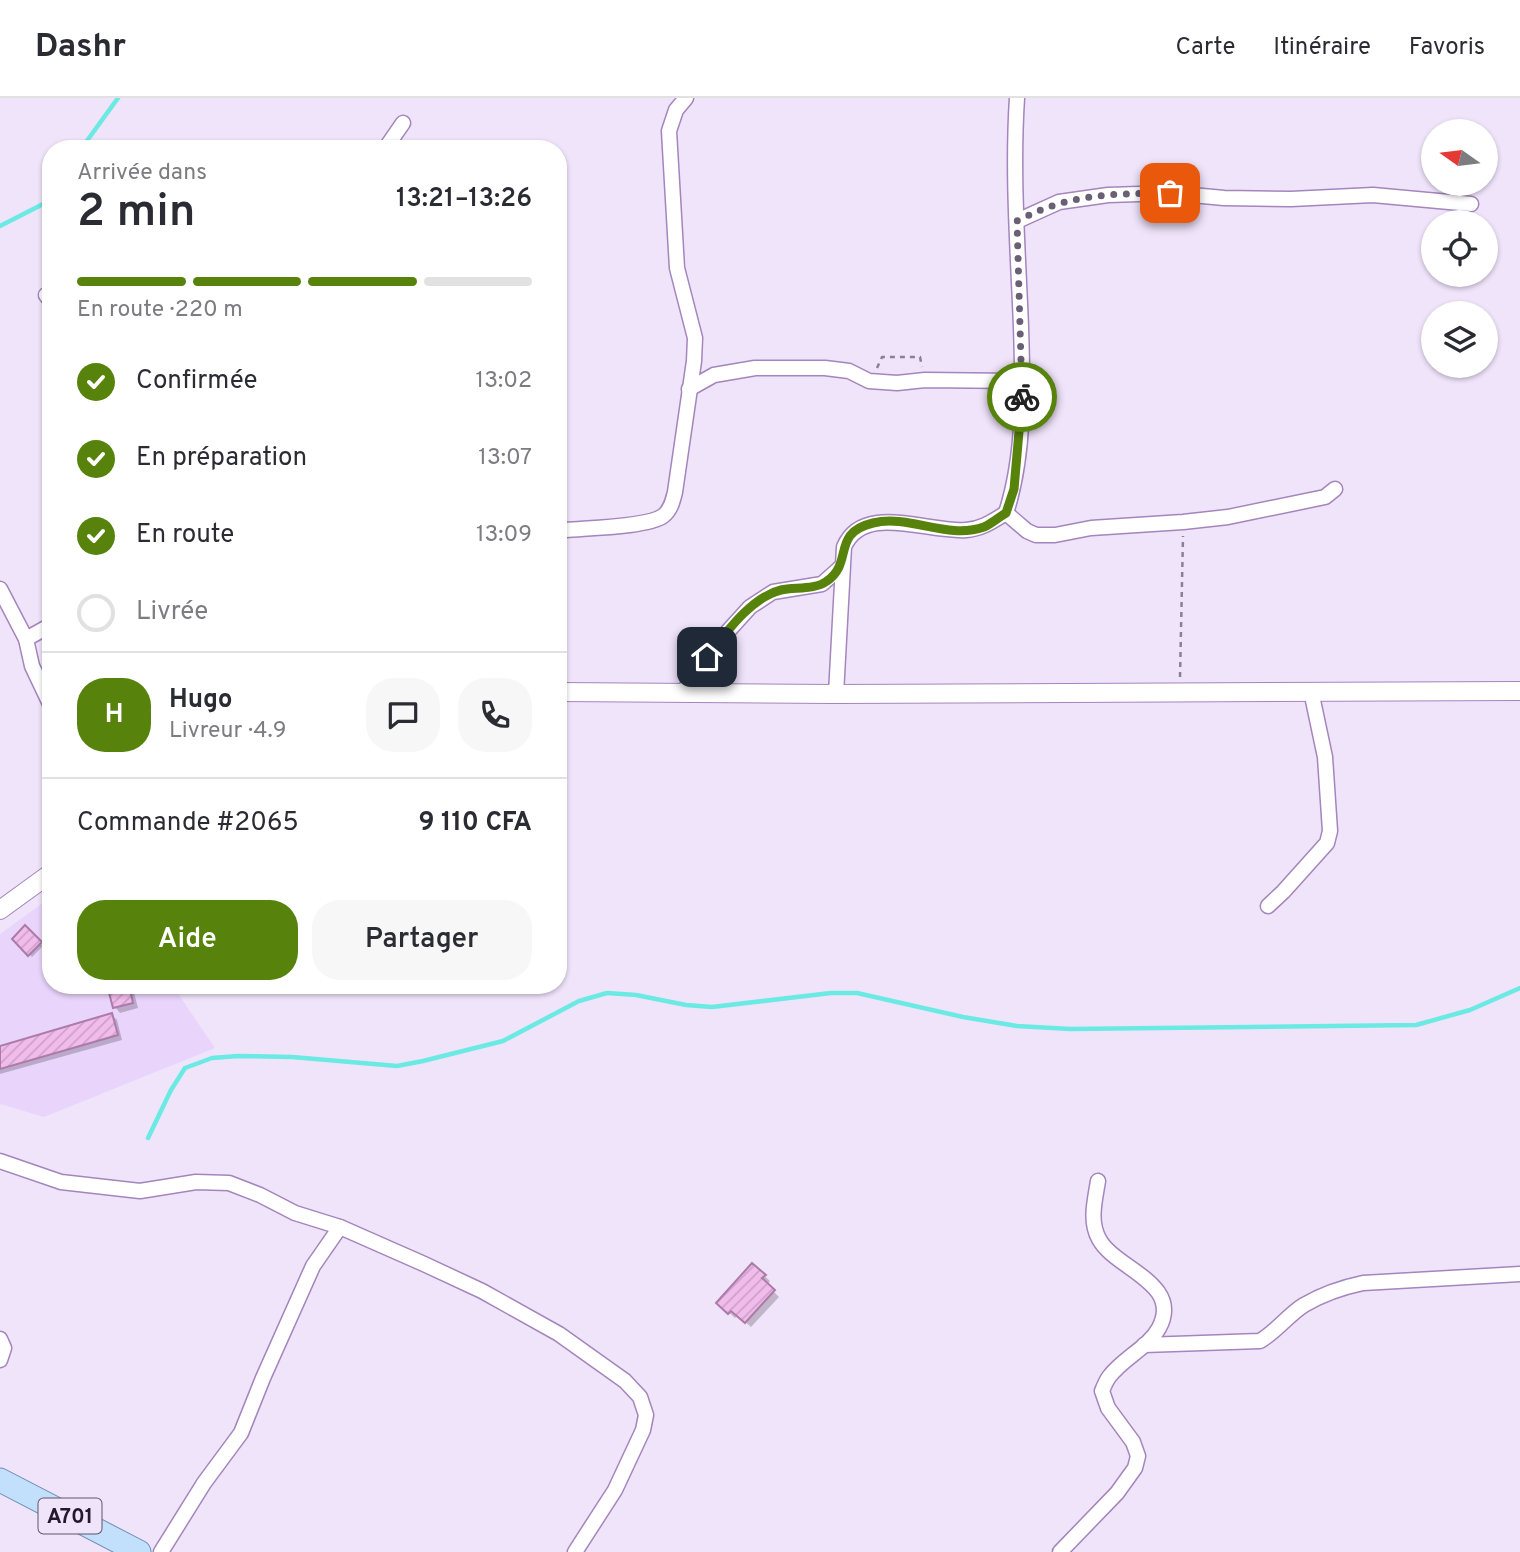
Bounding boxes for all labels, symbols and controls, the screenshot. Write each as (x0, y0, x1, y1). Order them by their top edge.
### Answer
text: Dashr (35, 27, 126, 69)
text: Carte (1175, 33, 1235, 63)
text: Itinéraire (1273, 33, 1371, 63)
text: Favoris (1409, 33, 1485, 63)
north arrow (1421, 119, 1498, 196)
map controls (1421, 119, 1498, 378)
text: Arrivée dans (77, 159, 207, 188)
pin (1140, 163, 1200, 223)
icon: bag (1151, 174, 1189, 212)
text: 13:21–13:26 (396, 183, 532, 216)
text: 2 min (77, 184, 196, 243)
button: locate (1421, 210, 1498, 287)
text: En route · 220 m (77, 296, 243, 325)
button: layers (1421, 301, 1498, 378)
courier (987, 362, 1057, 432)
icon: check (77, 363, 115, 401)
text: Confirmée (136, 365, 258, 398)
text: 13:02 (476, 367, 532, 396)
icon: bike (1003, 378, 1041, 416)
icon: check (77, 440, 115, 478)
text: En préparation (136, 442, 307, 475)
text: 13:07 (478, 444, 532, 473)
icon: check (77, 517, 115, 555)
text: En route (136, 519, 234, 552)
text: 13:09 (476, 521, 532, 550)
text: Livrée (136, 596, 208, 629)
pin (677, 627, 737, 687)
icon: home (688, 638, 726, 676)
button: chat (366, 678, 440, 752)
button: phone (458, 678, 532, 752)
text: Hugo (169, 684, 232, 717)
text: H (105, 699, 123, 732)
text: Livreur · 4.9 (169, 717, 286, 746)
text: Commande #2065 (77, 807, 299, 840)
text: 9 110 CFA (419, 807, 532, 840)
button: Aide (77, 900, 298, 980)
button: Partager (312, 900, 532, 980)
road number: A701 (38, 1498, 102, 1534)

